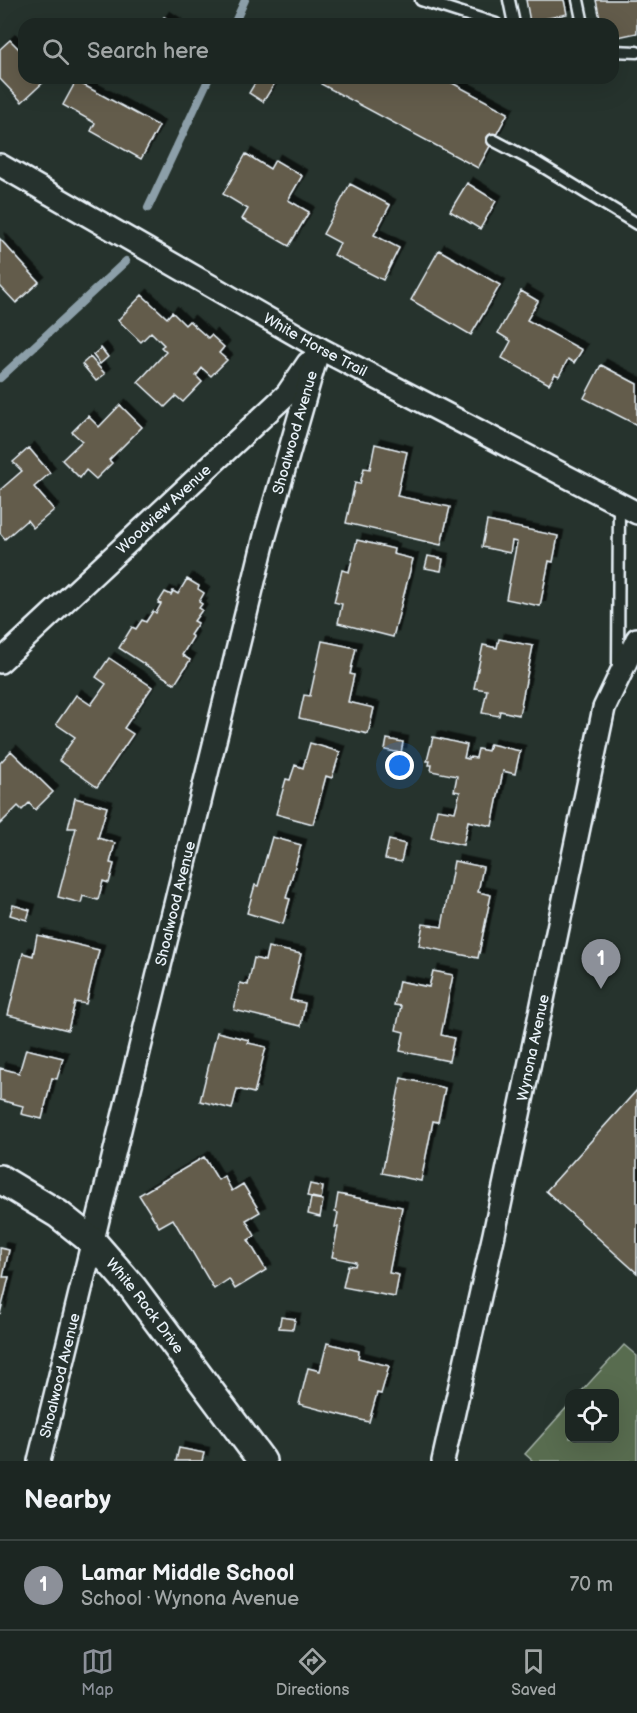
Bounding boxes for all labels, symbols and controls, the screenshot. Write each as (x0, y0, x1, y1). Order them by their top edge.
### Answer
search box (18, 18, 619, 84)
icon: search (39, 35, 72, 68)
text: Search here (87, 38, 209, 65)
street label: White Horse Trail (260, 309, 370, 381)
street label: Shoalwood Avenue (268, 368, 322, 496)
street label: Woodview Avenue (112, 460, 215, 558)
your location (385, 751, 414, 780)
street label: Shoalwood Avenue (151, 839, 200, 968)
pin: 1 (582, 940, 620, 989)
street label: Wynona Avenue (513, 992, 553, 1103)
street label: White Rock Drive (102, 1254, 188, 1357)
street label: Shoalwood Avenue (35, 1311, 84, 1440)
map controls (565, 1389, 619, 1443)
button: locate (565, 1389, 619, 1443)
text: Nearby (24, 1485, 111, 1516)
text: Lamar Middle School (81, 1560, 294, 1587)
text: 1 (39, 1573, 48, 1597)
text: 70 m (569, 1573, 613, 1597)
text: School · Wynona Avenue (81, 1587, 299, 1611)
tab: Map (81, 1645, 114, 1700)
tab: Directions (276, 1645, 349, 1700)
tab: Saved (511, 1645, 556, 1700)

